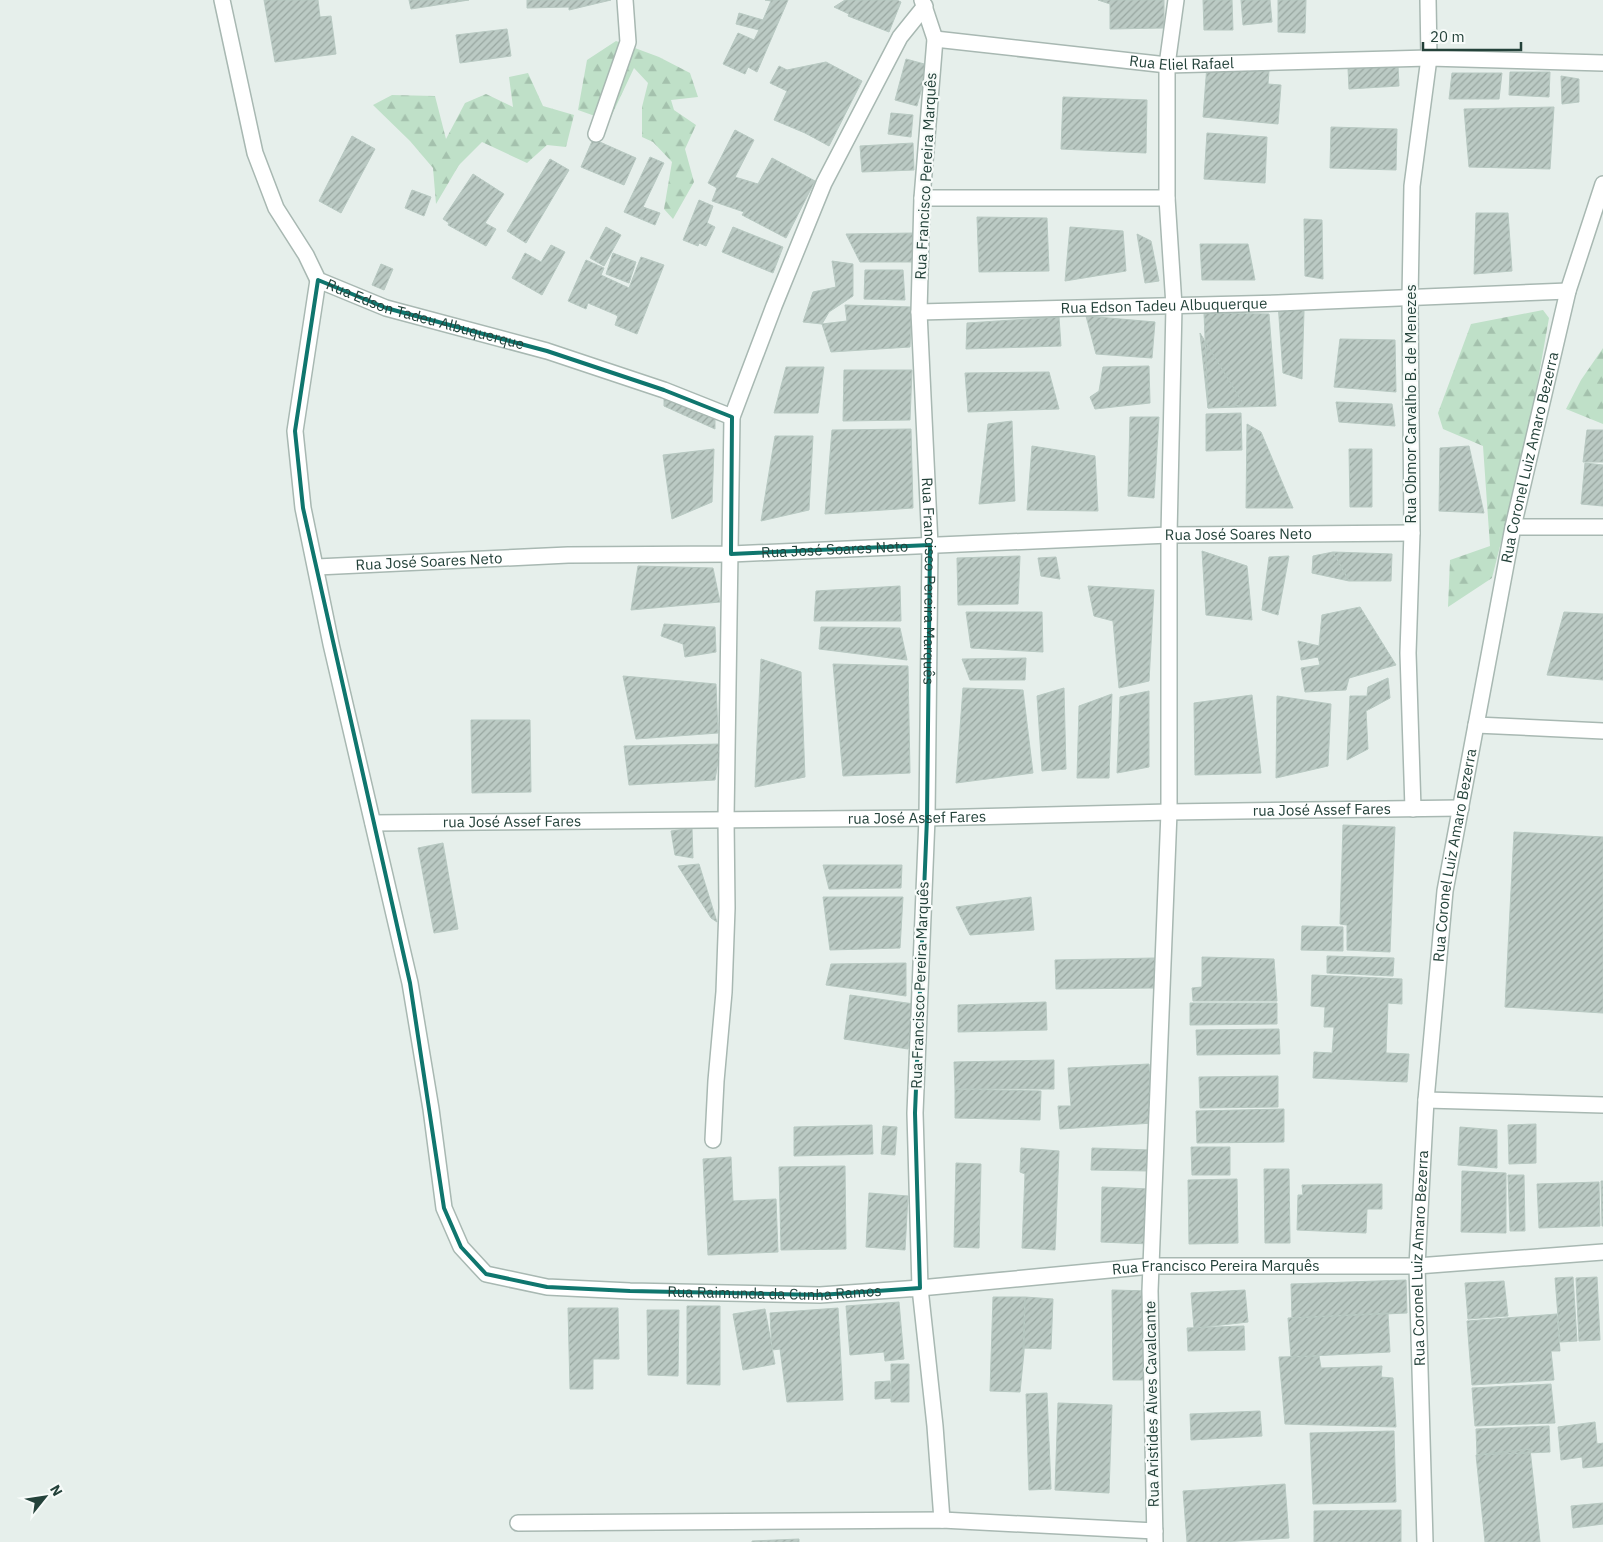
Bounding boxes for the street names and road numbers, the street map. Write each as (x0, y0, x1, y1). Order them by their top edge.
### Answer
street label: Rua Eliel Rafael (1128, 51, 1234, 74)
street label: Rua Francisco Pereira Marquês (911, 72, 940, 280)
street label: Rua Edson Tadeu Albuquerque (324, 274, 527, 354)
street label: Rua Obmor Carvalho B. de Menezes (1401, 284, 1420, 524)
street label: Rua Edson Tadeu Albuquerque (1060, 293, 1267, 317)
street label: Rua Coronel Luiz Amaro Bezerra (1496, 350, 1563, 565)
street label: Rua Francisco Pereira Marquês (918, 477, 940, 685)
street label: Rua José Soares Neto (1165, 524, 1312, 544)
street label: Rua José Soares Neto (761, 536, 908, 562)
street label: Rua José Soares Neto (355, 548, 503, 574)
street label: Rua Coronel Luiz Amaro Bezerra (1429, 747, 1480, 963)
street label: rua José Assef Fares (1253, 799, 1391, 820)
street label: rua José Assef Fares (848, 807, 986, 828)
street label: rua José Assef Fares (443, 811, 581, 831)
street label: Rua Francisco Pereira Marquês (906, 881, 933, 1089)
street label: Rua Coronel Luiz Amaro Bezerra (1407, 1150, 1432, 1366)
street label: Rua Francisco Pereira Marquês (1111, 1256, 1320, 1279)
street label: Rua Raimunda da Cunha Ramos (667, 1281, 882, 1304)
street label: Rua Aristides Alves Cavalcante (1140, 1301, 1163, 1507)

